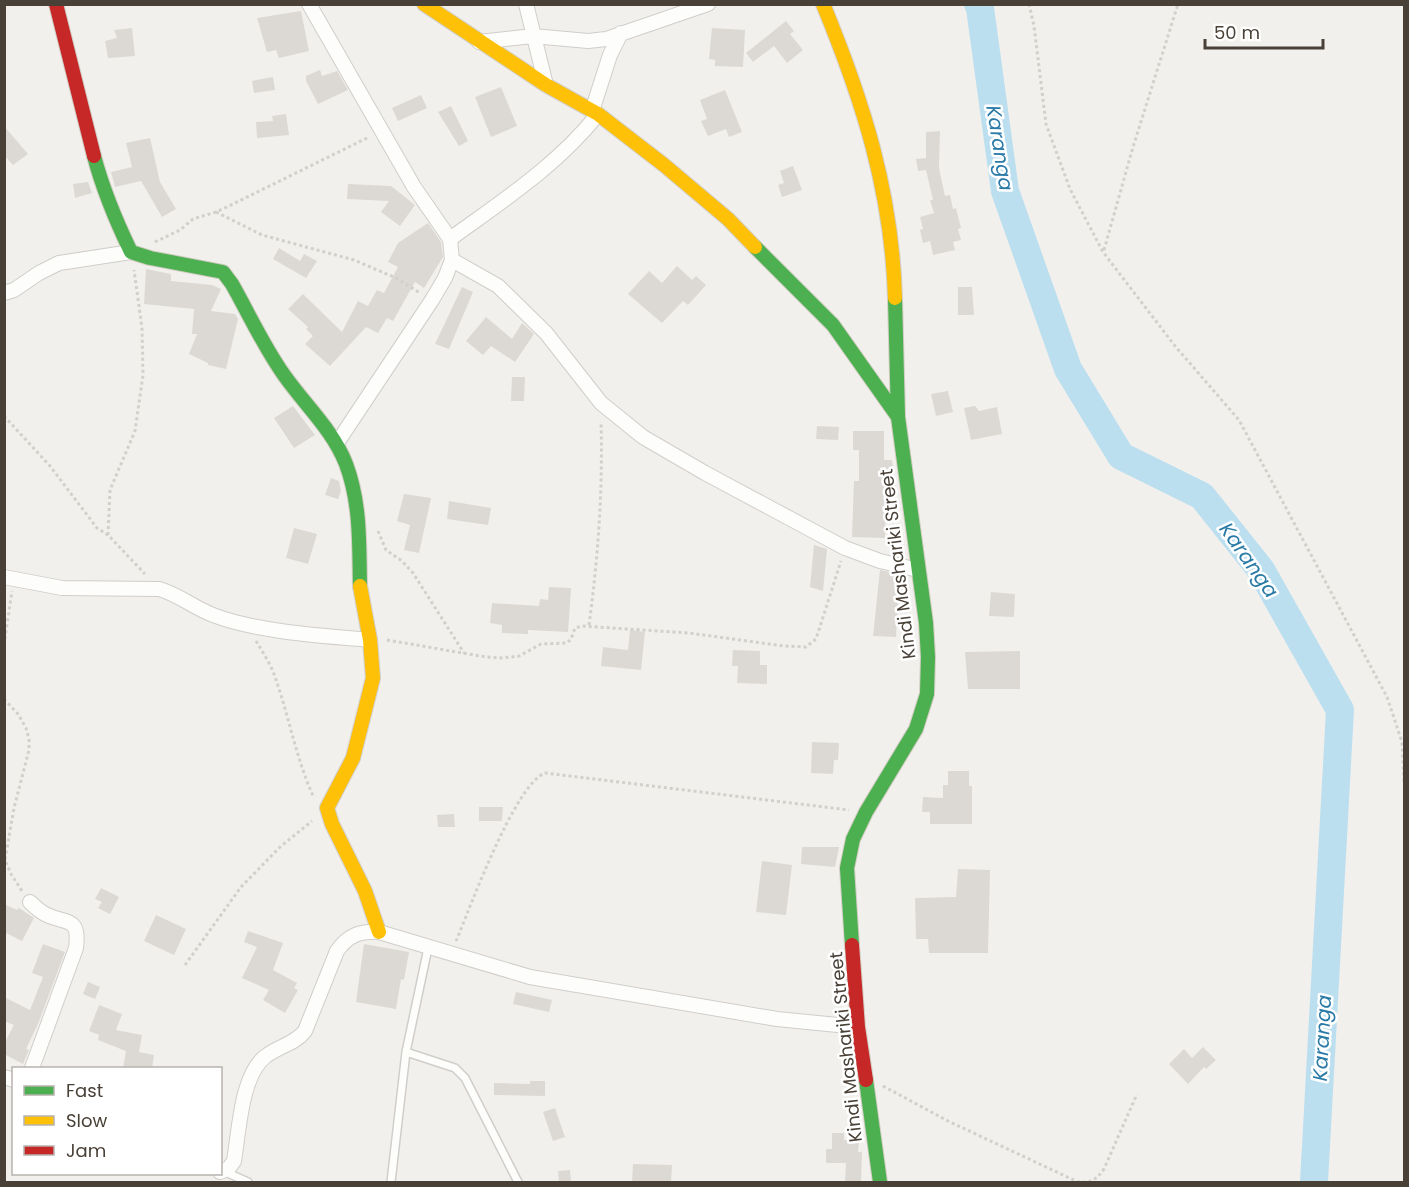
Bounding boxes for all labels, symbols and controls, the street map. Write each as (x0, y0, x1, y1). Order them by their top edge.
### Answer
scale bar (1205, 12, 1324, 50)
text: 50 m (1214, 20, 1260, 45)
water label: Karanga (979, 103, 1021, 193)
street label: Kindi Mashariki Street (873, 468, 922, 660)
water label: Karanga (1213, 517, 1285, 603)
street label: Kindi Mashariki Street (823, 951, 868, 1143)
water label: Karanga (1306, 994, 1338, 1082)
legend (12, 1067, 222, 1175)
text: Fast (66, 1078, 103, 1103)
text: Slow (66, 1108, 108, 1133)
text: Jam (66, 1138, 106, 1163)

